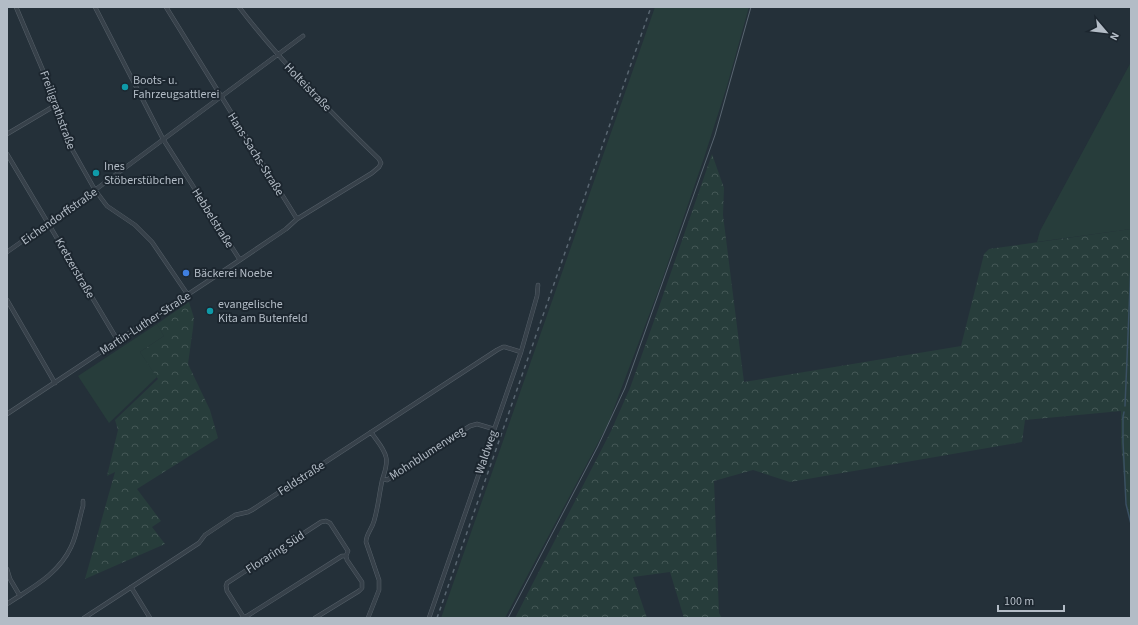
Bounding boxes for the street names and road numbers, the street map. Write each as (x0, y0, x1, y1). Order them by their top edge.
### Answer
street label: Holteistraße (280, 59, 335, 116)
street label: Freiligrathstraße (35, 68, 80, 152)
street label: Hans-Sachs-Straße (223, 109, 288, 199)
street label: Eichendorffstraße (18, 184, 101, 249)
street label: Hebbelstraße (187, 185, 238, 252)
street label: Kretzerstraße (50, 235, 99, 302)
street label: Martin-Luther-Straße (96, 288, 194, 359)
street label: Mohnblumenweg (386, 422, 469, 484)
street label: Waldweg (471, 428, 502, 476)
street label: Feldstraße (274, 457, 328, 500)
street label: Floraring Süd (242, 527, 308, 578)

